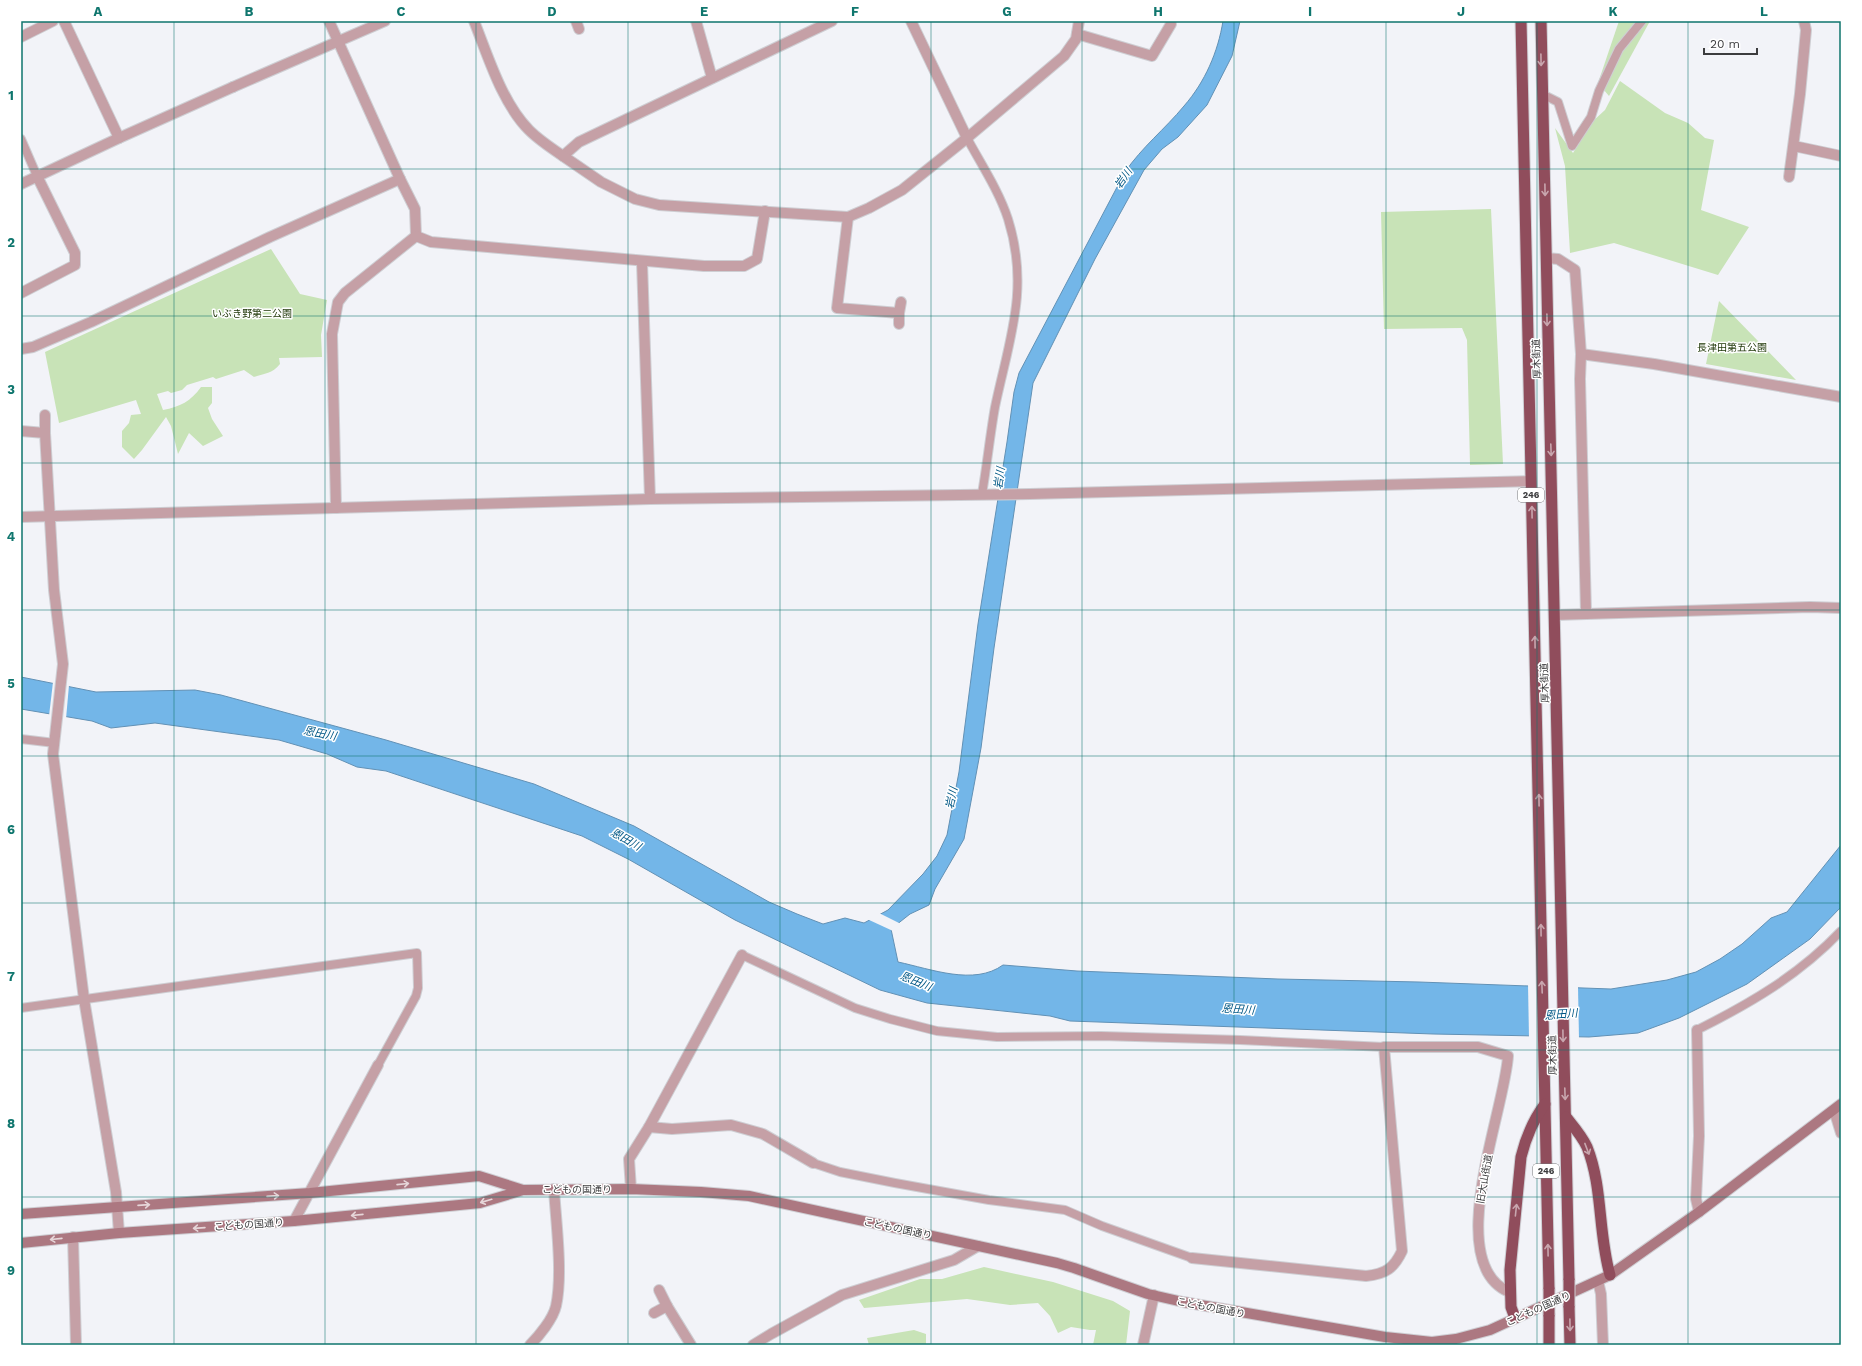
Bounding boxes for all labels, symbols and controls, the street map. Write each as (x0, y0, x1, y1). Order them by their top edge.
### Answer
text: A (94, 4, 103, 19)
text: B (245, 4, 254, 19)
text: C (397, 4, 406, 19)
text: D (547, 4, 557, 19)
text: E (700, 4, 708, 19)
text: F (851, 4, 859, 19)
text: G (1002, 4, 1012, 19)
text: H (1153, 4, 1163, 19)
text: I (1308, 4, 1312, 19)
text: J (1457, 4, 1465, 19)
text: K (1608, 4, 1618, 19)
text: L (1760, 4, 1768, 19)
scale bar (1704, 30, 1757, 56)
text: 20 m (1710, 37, 1740, 51)
one-way arrow (1538, 53, 1545, 66)
text: 1 (8, 88, 14, 103)
water label: 岩川 (1112, 165, 1136, 191)
one-way arrow (1541, 183, 1549, 196)
text: 2 (7, 235, 15, 250)
park label: いぶき野第二公園 (212, 308, 292, 319)
one-way arrow (1543, 313, 1551, 326)
street label: 厚木街道 (1530, 339, 1543, 379)
park label: 長津田第五公園 (1697, 342, 1767, 353)
text: 3 (7, 382, 15, 397)
one-way arrow (1547, 443, 1554, 456)
water label: 岩川 (992, 465, 1008, 490)
road number: 246 (1518, 488, 1544, 502)
one-way arrow (1528, 506, 1535, 519)
text: 4 (7, 529, 16, 544)
one-way arrow (1531, 636, 1539, 649)
street label: 厚木街道 (1538, 663, 1551, 703)
text: 5 (7, 676, 15, 691)
water label: 恩田川 (302, 724, 338, 743)
water label: 岩川 (943, 785, 960, 810)
one-way arrow (1535, 794, 1543, 807)
text: 6 (7, 822, 15, 837)
water label: 恩田川 (608, 826, 644, 854)
one-way arrow (1537, 924, 1545, 937)
text: 7 (7, 969, 15, 984)
water label: 恩田川 (898, 969, 934, 994)
one-way arrow (1538, 981, 1546, 994)
water label: 恩田川 (1221, 1002, 1256, 1017)
water label: 恩田川 (1544, 1007, 1579, 1022)
one-way arrow (1560, 1029, 1567, 1042)
street label: 厚木街道 (1547, 1035, 1558, 1075)
one-way arrow (1561, 1087, 1569, 1100)
text: 8 (7, 1116, 15, 1131)
one-way arrow (1584, 1143, 1592, 1155)
street label: 旧大山街道 (1475, 1154, 1494, 1205)
road number: 246 (1533, 1164, 1559, 1178)
one-way arrow (396, 1180, 409, 1188)
street label: こどもの国通り (542, 1184, 612, 1195)
one-way arrow (266, 1192, 279, 1199)
one-way arrow (480, 1198, 493, 1205)
one-way arrow (137, 1202, 150, 1209)
one-way arrow (1512, 1204, 1520, 1217)
one-way arrow (351, 1211, 364, 1219)
street label: こどもの国通り (863, 1216, 933, 1241)
street label: こどもの国通り (214, 1217, 284, 1232)
one-way arrow (193, 1224, 206, 1231)
one-way arrow (50, 1235, 63, 1243)
one-way arrow (1544, 1244, 1552, 1257)
text: 9 (7, 1263, 15, 1278)
street label: こどもの国通り (1504, 1289, 1572, 1328)
street label: こどもの国通り (1175, 1295, 1246, 1320)
one-way arrow (1566, 1318, 1574, 1331)

